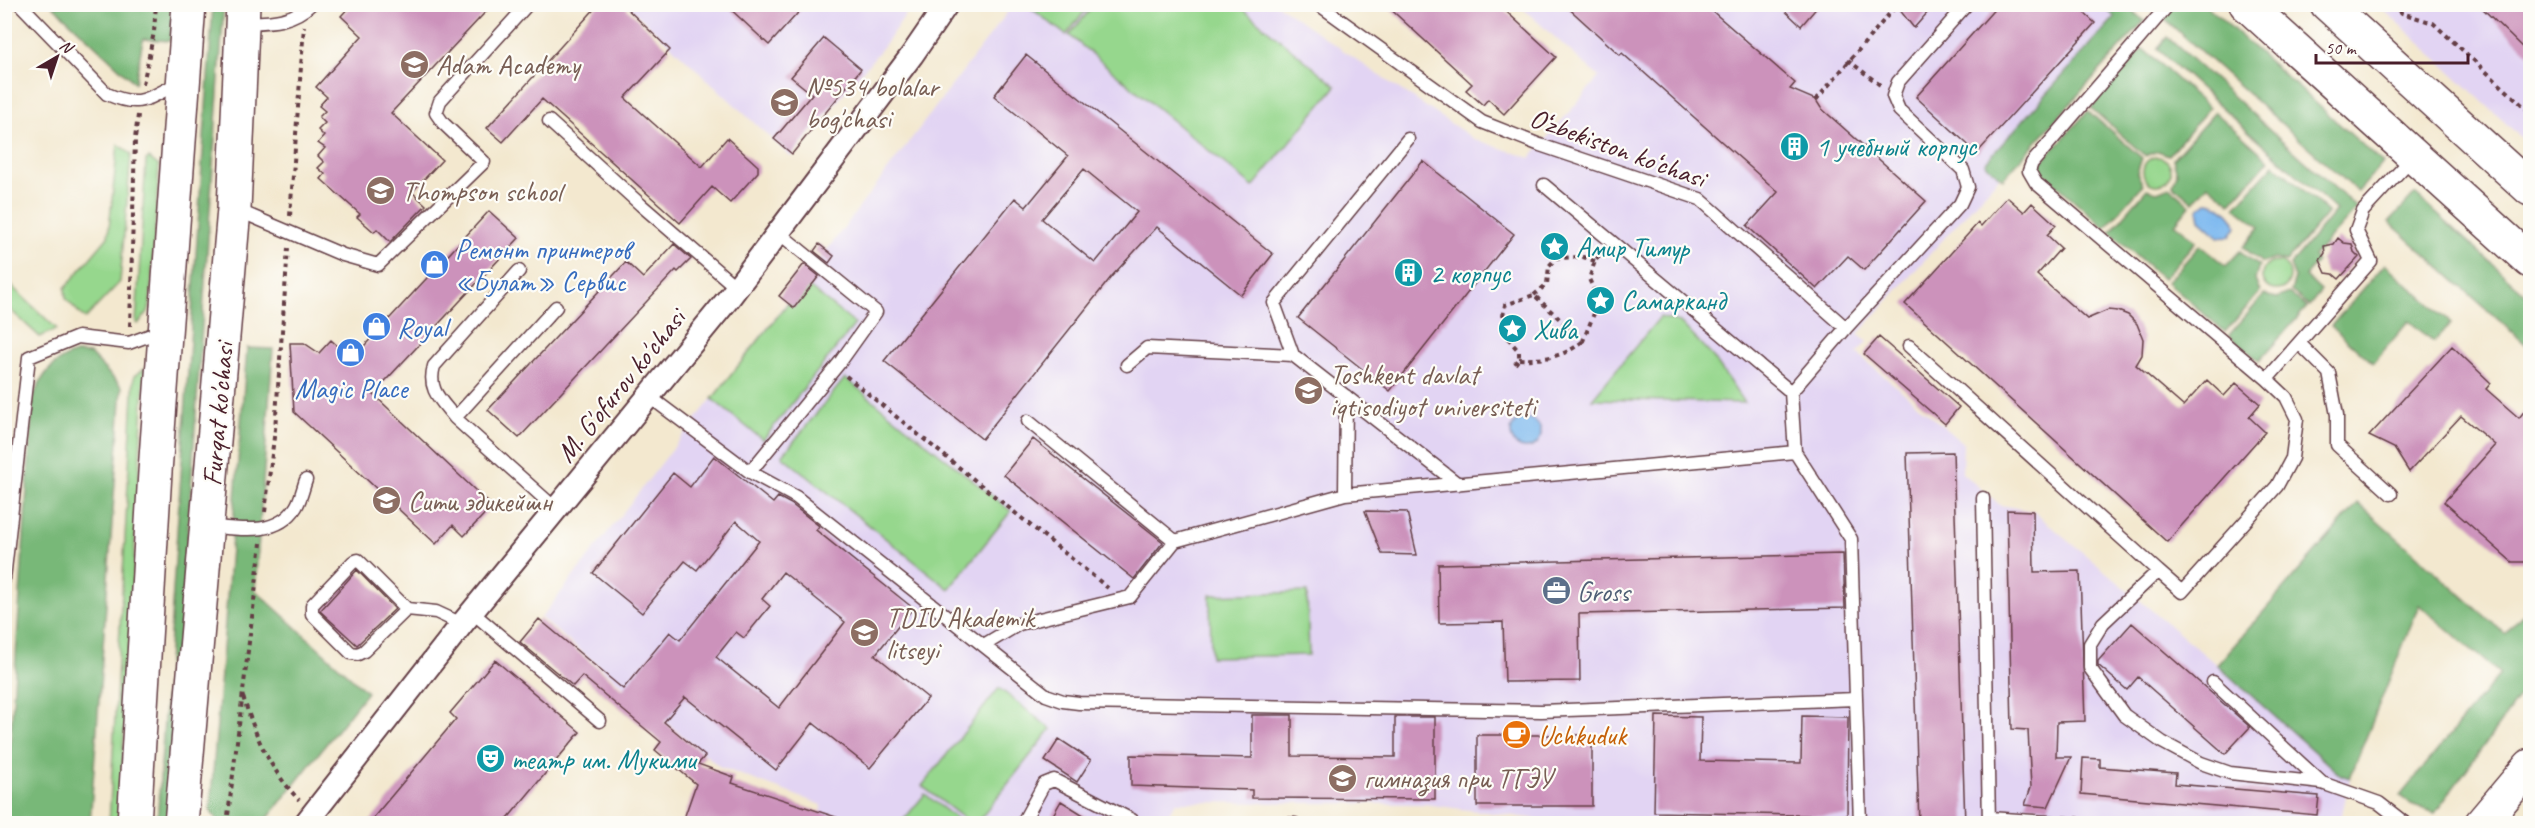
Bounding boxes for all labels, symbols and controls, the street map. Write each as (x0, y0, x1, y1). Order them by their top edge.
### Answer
north arrow (27, 27, 87, 87)
scale bar (2316, 27, 2468, 65)
text: N (56, 35, 78, 59)
text: 50 m (2325, 37, 2358, 59)
place label: Adam Academy (436, 47, 582, 82)
school or university icon: Adam Academy (399, 48, 431, 80)
place label: №534 bolalar bog'chasi (806, 69, 941, 136)
school or university icon: №534 bolalar bog'chasi (769, 86, 801, 118)
street label: O‘zbekiston ko‘chasi (1525, 100, 1714, 197)
place label: 1 учебный корпус (1816, 129, 1978, 164)
building icon: 1 учебный корпус (1779, 130, 1811, 162)
place label: Thompson school (402, 174, 567, 209)
school or university icon: Thompson school (365, 175, 397, 207)
place label: Амир Тимур (1576, 230, 1690, 265)
place icon: Амир Тимур (1539, 231, 1571, 263)
place label: Ремонт принтеров «Булат» Сервис (455, 232, 636, 299)
shop icon: Ремонт принтеров «Булат» Сервис (418, 249, 450, 281)
place label: 2 корпус (1430, 256, 1512, 291)
building icon: 2 корпус (1393, 257, 1425, 289)
place label: Самарканд (1621, 283, 1728, 318)
place icon: Самарканд (1584, 284, 1616, 316)
street label: M. G'ofurov ko'chasi (548, 299, 695, 469)
place label: Royal (397, 310, 452, 345)
shop icon: Royal (360, 311, 392, 343)
place label: Хива (1533, 312, 1579, 347)
place icon: Хива (1496, 313, 1528, 345)
shop icon: Magic Place (335, 336, 367, 368)
street label: Furqat ko'chasi (194, 337, 242, 487)
place label: Toshkent davlat iqtisodiyot universiteti (1330, 357, 1540, 424)
place label: Magic Place (295, 371, 409, 406)
school or university icon: Toshkent davlat iqtisodiyot universiteti (1293, 374, 1325, 406)
place label: Сити эдикейшн (408, 484, 554, 519)
school or university icon: Сити эдикейшн (371, 485, 403, 517)
place label: Gross (1577, 574, 1632, 609)
office icon: Gross (1540, 575, 1572, 607)
place label: TDIU Akademik litseyi (886, 600, 1037, 667)
school or university icon: TDIU Akademik litseyi (849, 617, 881, 649)
place label: Uchkuduk (1538, 718, 1628, 753)
cafe icon: Uchkuduk (1501, 719, 1533, 751)
place label: театр им. Мукими (511, 742, 698, 777)
theatre icon: театр им. Мукими (474, 743, 506, 775)
place label: гимназия при ТГЭУ (1364, 761, 1557, 797)
school or university icon: гимназия при ТГЭУ (1327, 762, 1359, 794)

